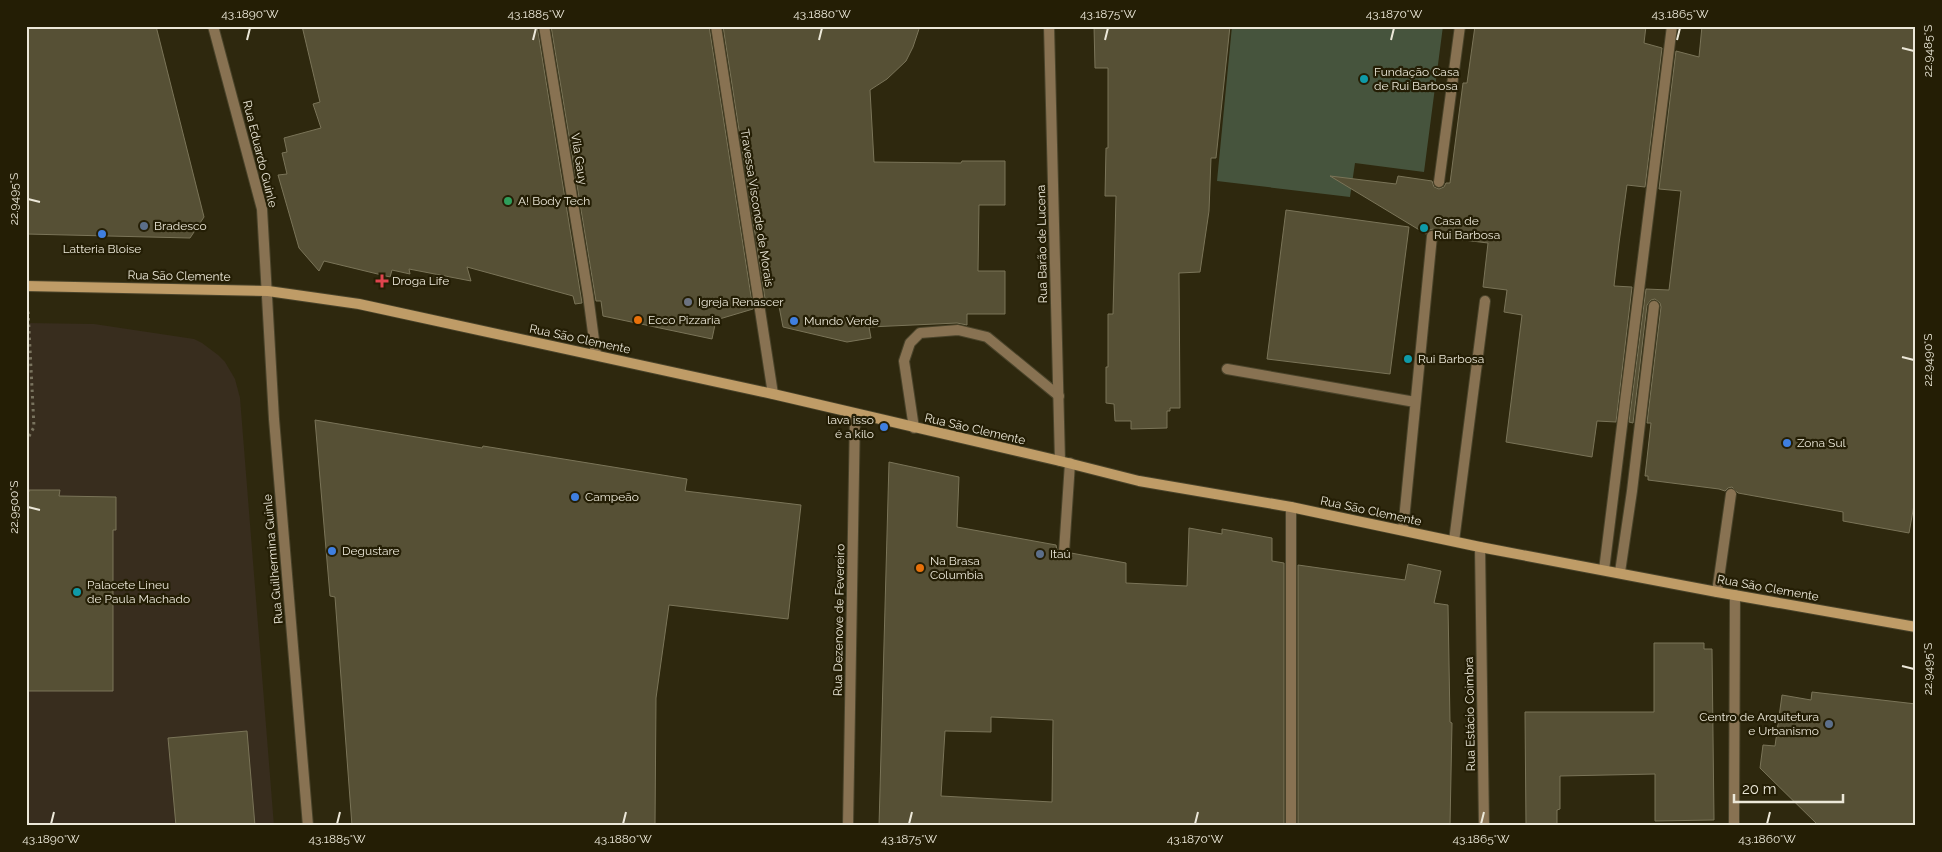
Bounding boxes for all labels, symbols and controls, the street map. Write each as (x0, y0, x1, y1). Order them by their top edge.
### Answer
text: 43.1890°W (221, 7, 279, 21)
text: 43.1885°W (508, 7, 565, 21)
text: 43.1880°W (793, 7, 851, 21)
text: 43.1875°W (1080, 7, 1136, 21)
text: 43.1870°W (1366, 7, 1423, 21)
text: 43.1865°W (1651, 7, 1709, 21)
text: 22.9485°S (1921, 25, 1935, 77)
place label: Fundação Casa de Rui Barbosa (1374, 65, 1459, 93)
marker: Fundação Casa de Rui Barbosa (1358, 73, 1370, 85)
street label: Rua Eduardo Guinle (240, 99, 280, 209)
street label: Travessa Visconde de Morais (738, 128, 776, 288)
street label: Vila Gauy (568, 132, 590, 186)
text: 22.9495°S (7, 173, 21, 225)
street label: Rua Barão de Lucena (1034, 185, 1050, 303)
place label: A! Body Tech (518, 194, 590, 208)
marker: A! Body Tech (502, 195, 514, 207)
place label: Casa de Rui Barbosa (1434, 214, 1500, 242)
place label: Bradesco (154, 219, 207, 233)
marker: Bradesco (138, 220, 150, 232)
marker: Casa de Rui Barbosa (1418, 222, 1430, 234)
marker: Latteria Bloise (96, 228, 108, 240)
place label: Latteria Bloise (63, 242, 141, 256)
street label: Rua São Clemente (127, 268, 231, 284)
place label: Droga Life (392, 274, 449, 288)
marker: Droga Life (376, 275, 388, 287)
place label: Igreja Renascer (698, 295, 784, 309)
marker: Igreja Renascer (682, 296, 694, 308)
place label: Ecco Pizzaria (648, 313, 720, 327)
marker: Ecco Pizzaria (632, 314, 644, 326)
place label: Mundo Verde (804, 314, 879, 328)
marker: Mundo Verde (788, 315, 800, 327)
street label: Rua São Clemente (528, 321, 632, 357)
text: 22.9490°S (1921, 334, 1935, 386)
place label: Rui Barbosa (1418, 352, 1484, 366)
marker: Rui Barbosa (1402, 353, 1414, 365)
street label: Rua São Clemente (923, 411, 1027, 447)
place label: lava isso é a kilo (827, 413, 874, 441)
marker: lava isso é a kilo (878, 421, 890, 433)
place label: Zona Sul (1797, 436, 1847, 450)
marker: Zona Sul (1781, 437, 1793, 449)
text: 22.9500°S (7, 480, 21, 534)
place label: Campeão (585, 490, 639, 504)
marker: Campeão (569, 491, 581, 503)
street label: Rua São Clemente (1319, 493, 1423, 529)
street label: Rua Guilhermina Guinle (260, 494, 286, 624)
place label: Degustare (342, 544, 400, 558)
street label: Rua Dezenove de Fevereiro (831, 544, 847, 696)
marker: Degustare (326, 545, 338, 557)
place label: Itaú (1050, 547, 1071, 561)
marker: Itaú (1034, 548, 1046, 560)
place label: Na Brasa Columbia (930, 554, 983, 582)
marker: Na Brasa Columbia (914, 562, 926, 574)
street label: Rua São Clemente (1716, 572, 1820, 604)
place label: Palacete Lineu de Paula Machado (87, 578, 190, 606)
marker: Palacete Lineu de Paula Machado (71, 586, 83, 598)
text: 22.9495°S (1921, 643, 1935, 695)
street label: Rua Estácio Coimbra (1462, 657, 1478, 771)
place label: Centro de Arquitetura e Urbanismo (1699, 710, 1819, 738)
marker: Centro de Arquitetura e Urbanismo (1823, 718, 1835, 730)
scale bar (1734, 772, 1843, 804)
text: 20 m (1742, 780, 1777, 798)
text: 43.1890°W (22, 832, 80, 846)
text: 43.1885°W (309, 832, 366, 846)
text: 43.1880°W (594, 832, 652, 846)
text: 43.1875°W (881, 832, 937, 846)
text: 43.1870°W (1167, 832, 1224, 846)
text: 43.1865°W (1452, 832, 1510, 846)
text: 43.1860°W (1738, 832, 1796, 846)

